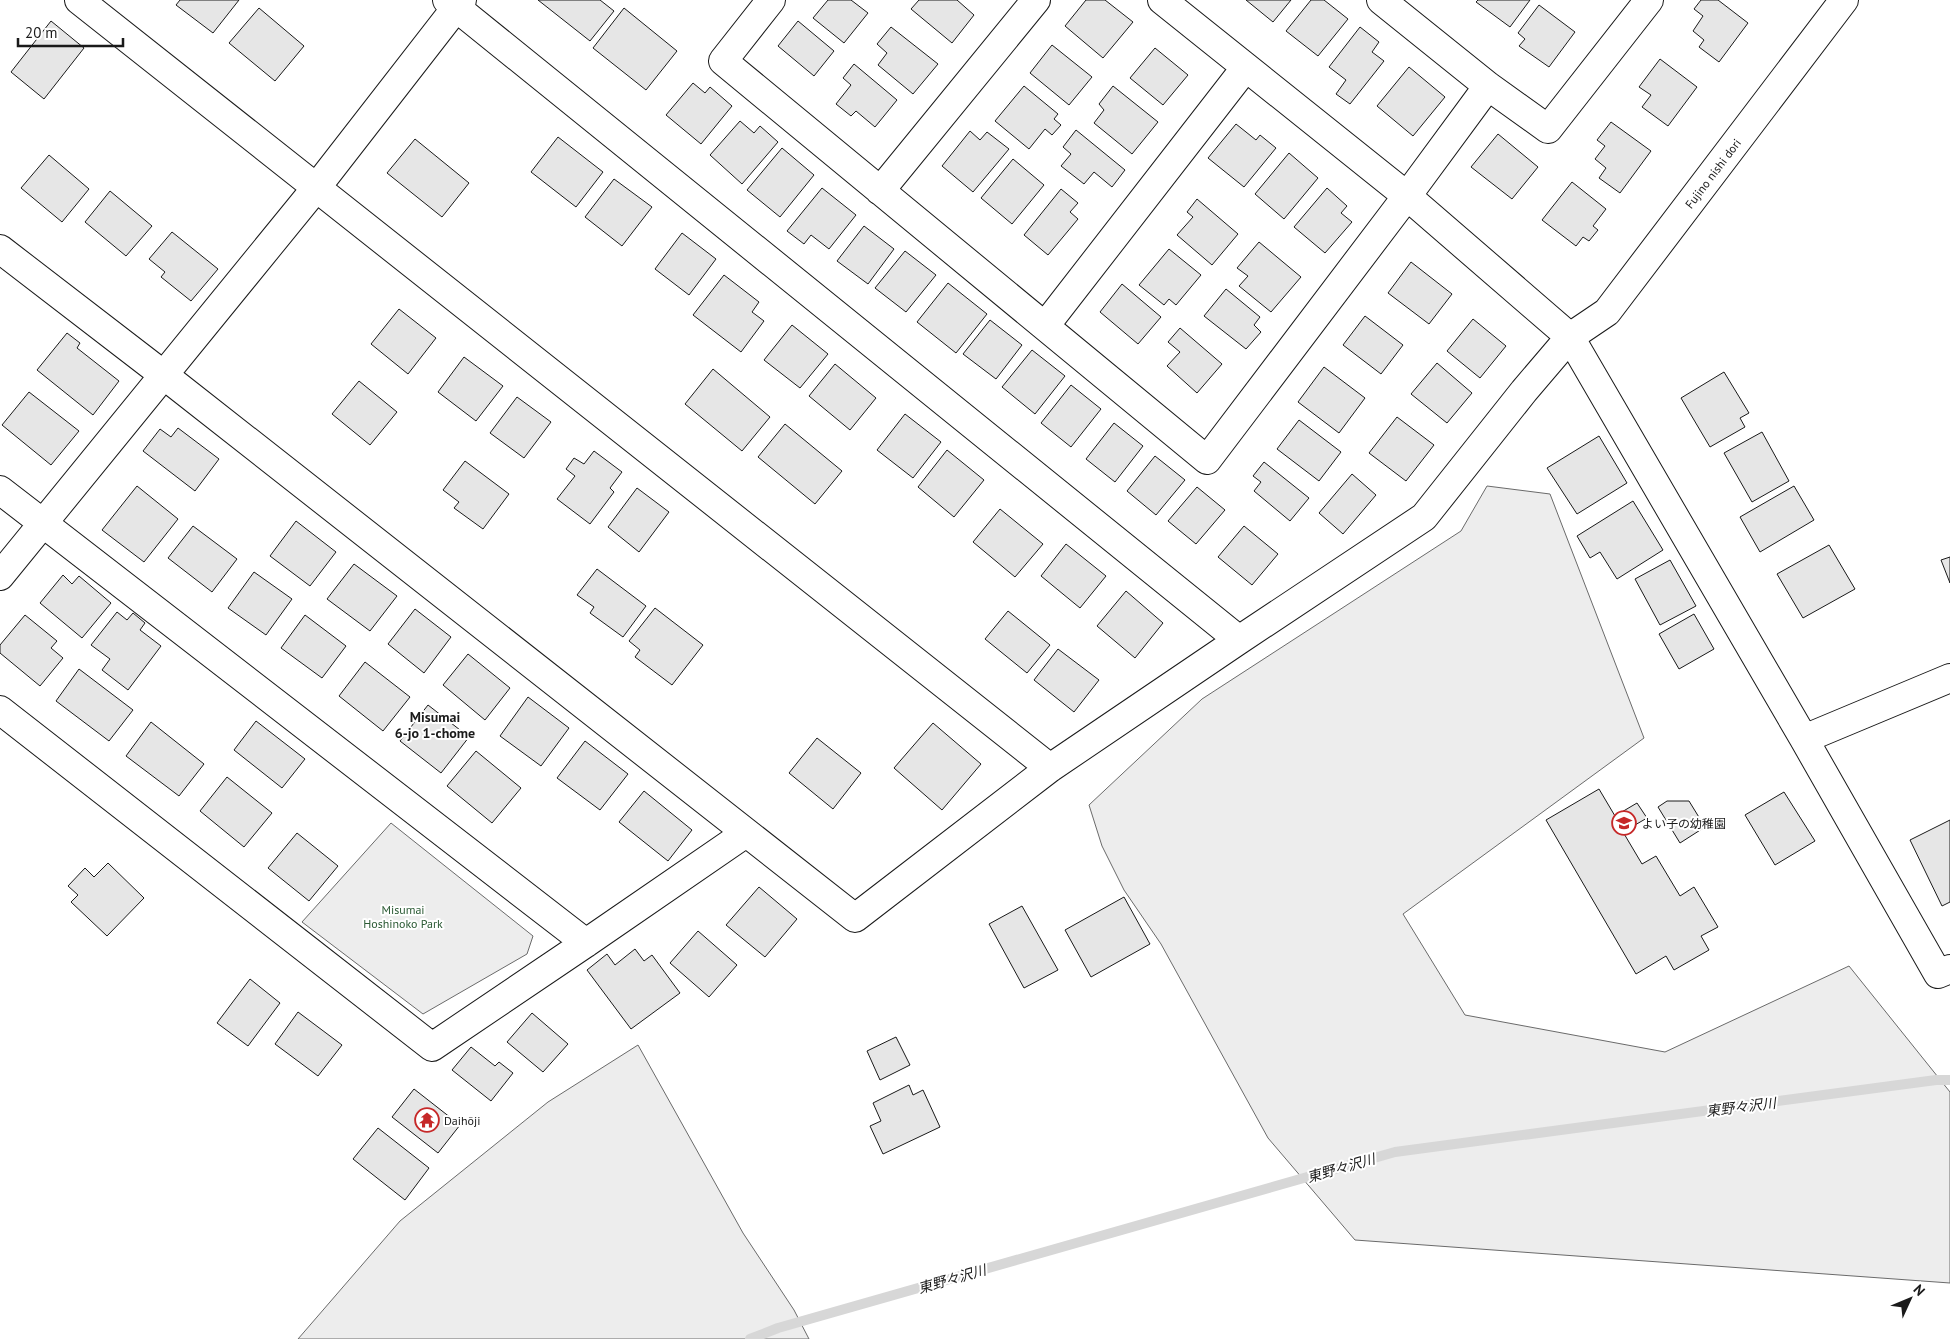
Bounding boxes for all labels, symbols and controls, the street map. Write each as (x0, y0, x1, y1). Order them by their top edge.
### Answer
scale bar (18, 15, 122, 47)
text: 20 m (25, 23, 58, 42)
street label: Fujino nishi dori (1681, 135, 1744, 211)
district label: Misumai 6-jo 1-chome (395, 708, 475, 742)
school or university icon: よい子の幼稚園 (1611, 810, 1637, 836)
place label: よい子の幼稚園 (1642, 816, 1726, 831)
park label: Misumai Hoshinoko Park (363, 902, 443, 931)
water label: 東野々沢川 (1705, 1094, 1779, 1120)
temple icon: Daihōji (414, 1107, 440, 1133)
place label: Daihōji (444, 1113, 480, 1128)
water label: 東野々沢川 (1305, 1149, 1379, 1186)
water label: 東野々沢川 (916, 1260, 990, 1297)
north arrow (1885, 1274, 1935, 1324)
text: N (1910, 1280, 1929, 1300)

